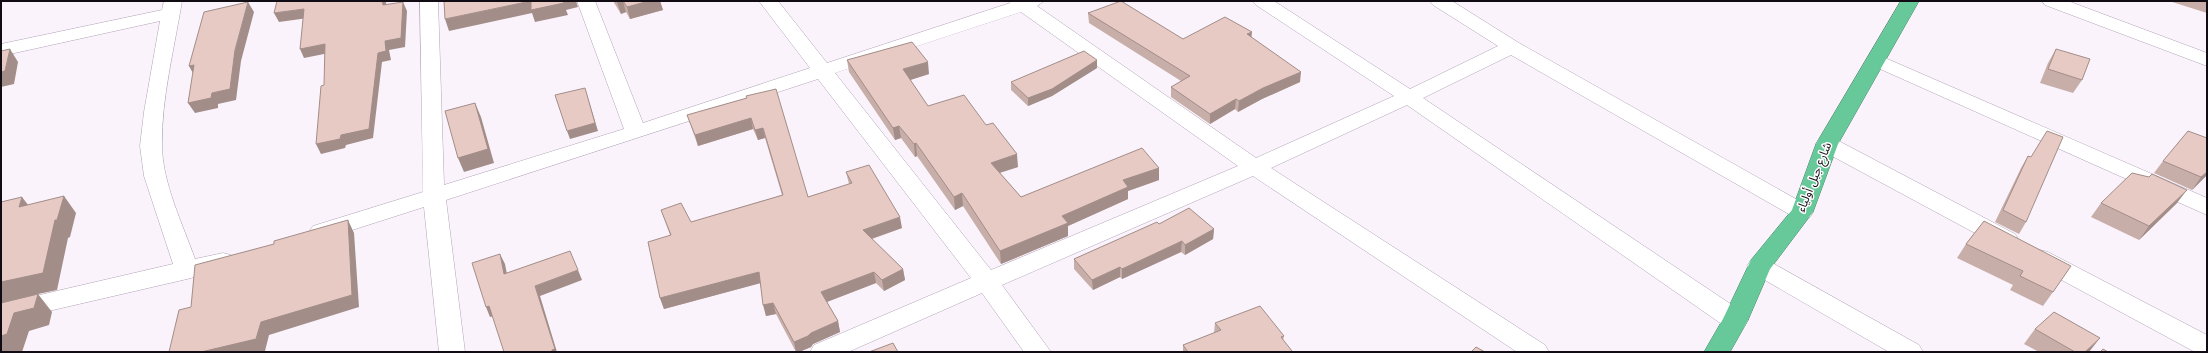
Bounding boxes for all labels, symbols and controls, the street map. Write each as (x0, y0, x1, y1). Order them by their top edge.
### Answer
street label: شارع جبل أولياء (1793, 140, 1836, 215)

